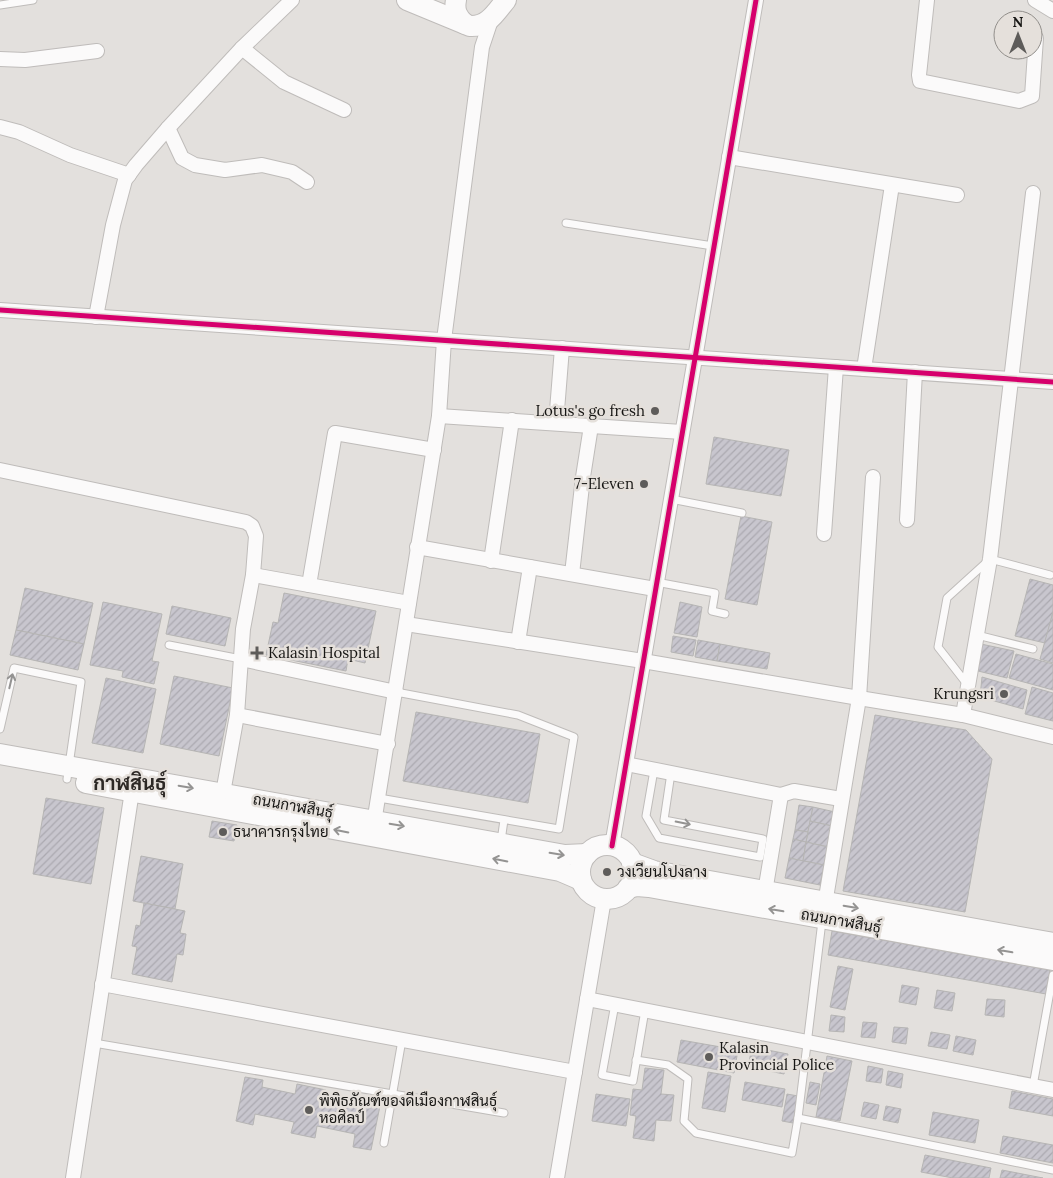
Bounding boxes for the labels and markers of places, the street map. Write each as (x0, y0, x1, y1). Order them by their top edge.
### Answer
place label: Lotus's go fresh (535, 401, 645, 420)
marker: Lotus's go fresh (649, 405, 661, 417)
place label: 7-Eleven (574, 474, 634, 493)
marker: 7-Eleven (638, 478, 650, 490)
place label: Kalasin Hospital (268, 643, 380, 662)
marker: Kalasin Hospital (250, 646, 264, 660)
place label: Krungsri (933, 684, 994, 703)
marker: Krungsri (998, 688, 1010, 700)
place label: ธนาคารกรุงไทย (233, 822, 329, 843)
marker: ธนาคารกรุงไทย (217, 826, 229, 838)
place label: วงเวียนโปงลาง (617, 862, 707, 881)
marker: วงเวียนโปงลาง (601, 866, 613, 878)
place label: Kalasin Provincial Police (719, 1038, 834, 1074)
marker: Kalasin Provincial Police (703, 1051, 715, 1063)
place label: พิพิธภัณฑ์ของดีเมืองกาฬสินธุ์ หอศิลป์ (319, 1091, 497, 1127)
marker: พิพิธภัณฑ์ของดีเมืองกาฬสินธุ์ หอศิลป์ (303, 1104, 315, 1116)

